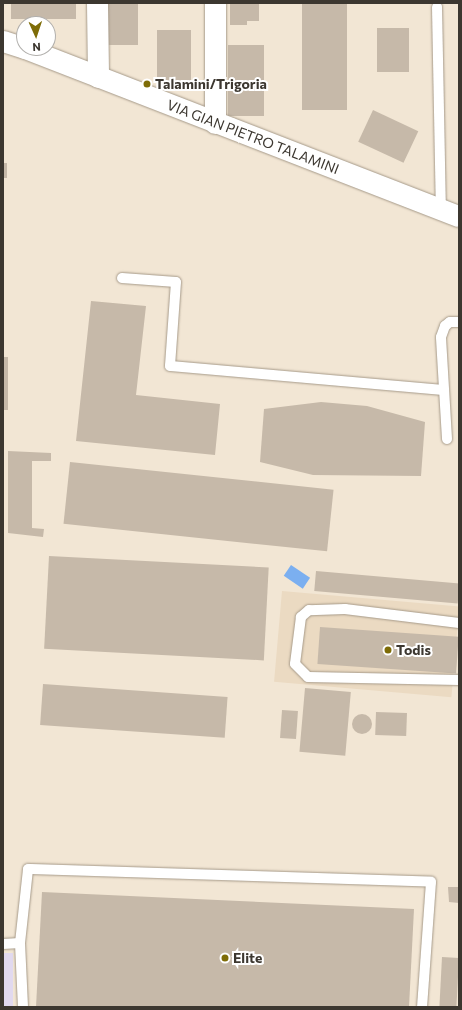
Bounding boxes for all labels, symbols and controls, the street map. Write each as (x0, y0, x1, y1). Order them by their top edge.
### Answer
north arrow (16, 16, 56, 56)
text: N (32, 41, 41, 54)
place label: Talamini/Trigoria (155, 76, 267, 92)
marker: Talamini/Trigoria (142, 79, 152, 89)
street label: VIA GIAN PIETRO TALAMINI (165, 96, 341, 178)
place label: Todis (396, 642, 431, 658)
marker: Todis (383, 645, 393, 655)
place label: Elite (233, 950, 262, 966)
marker: Elite (220, 953, 230, 963)

